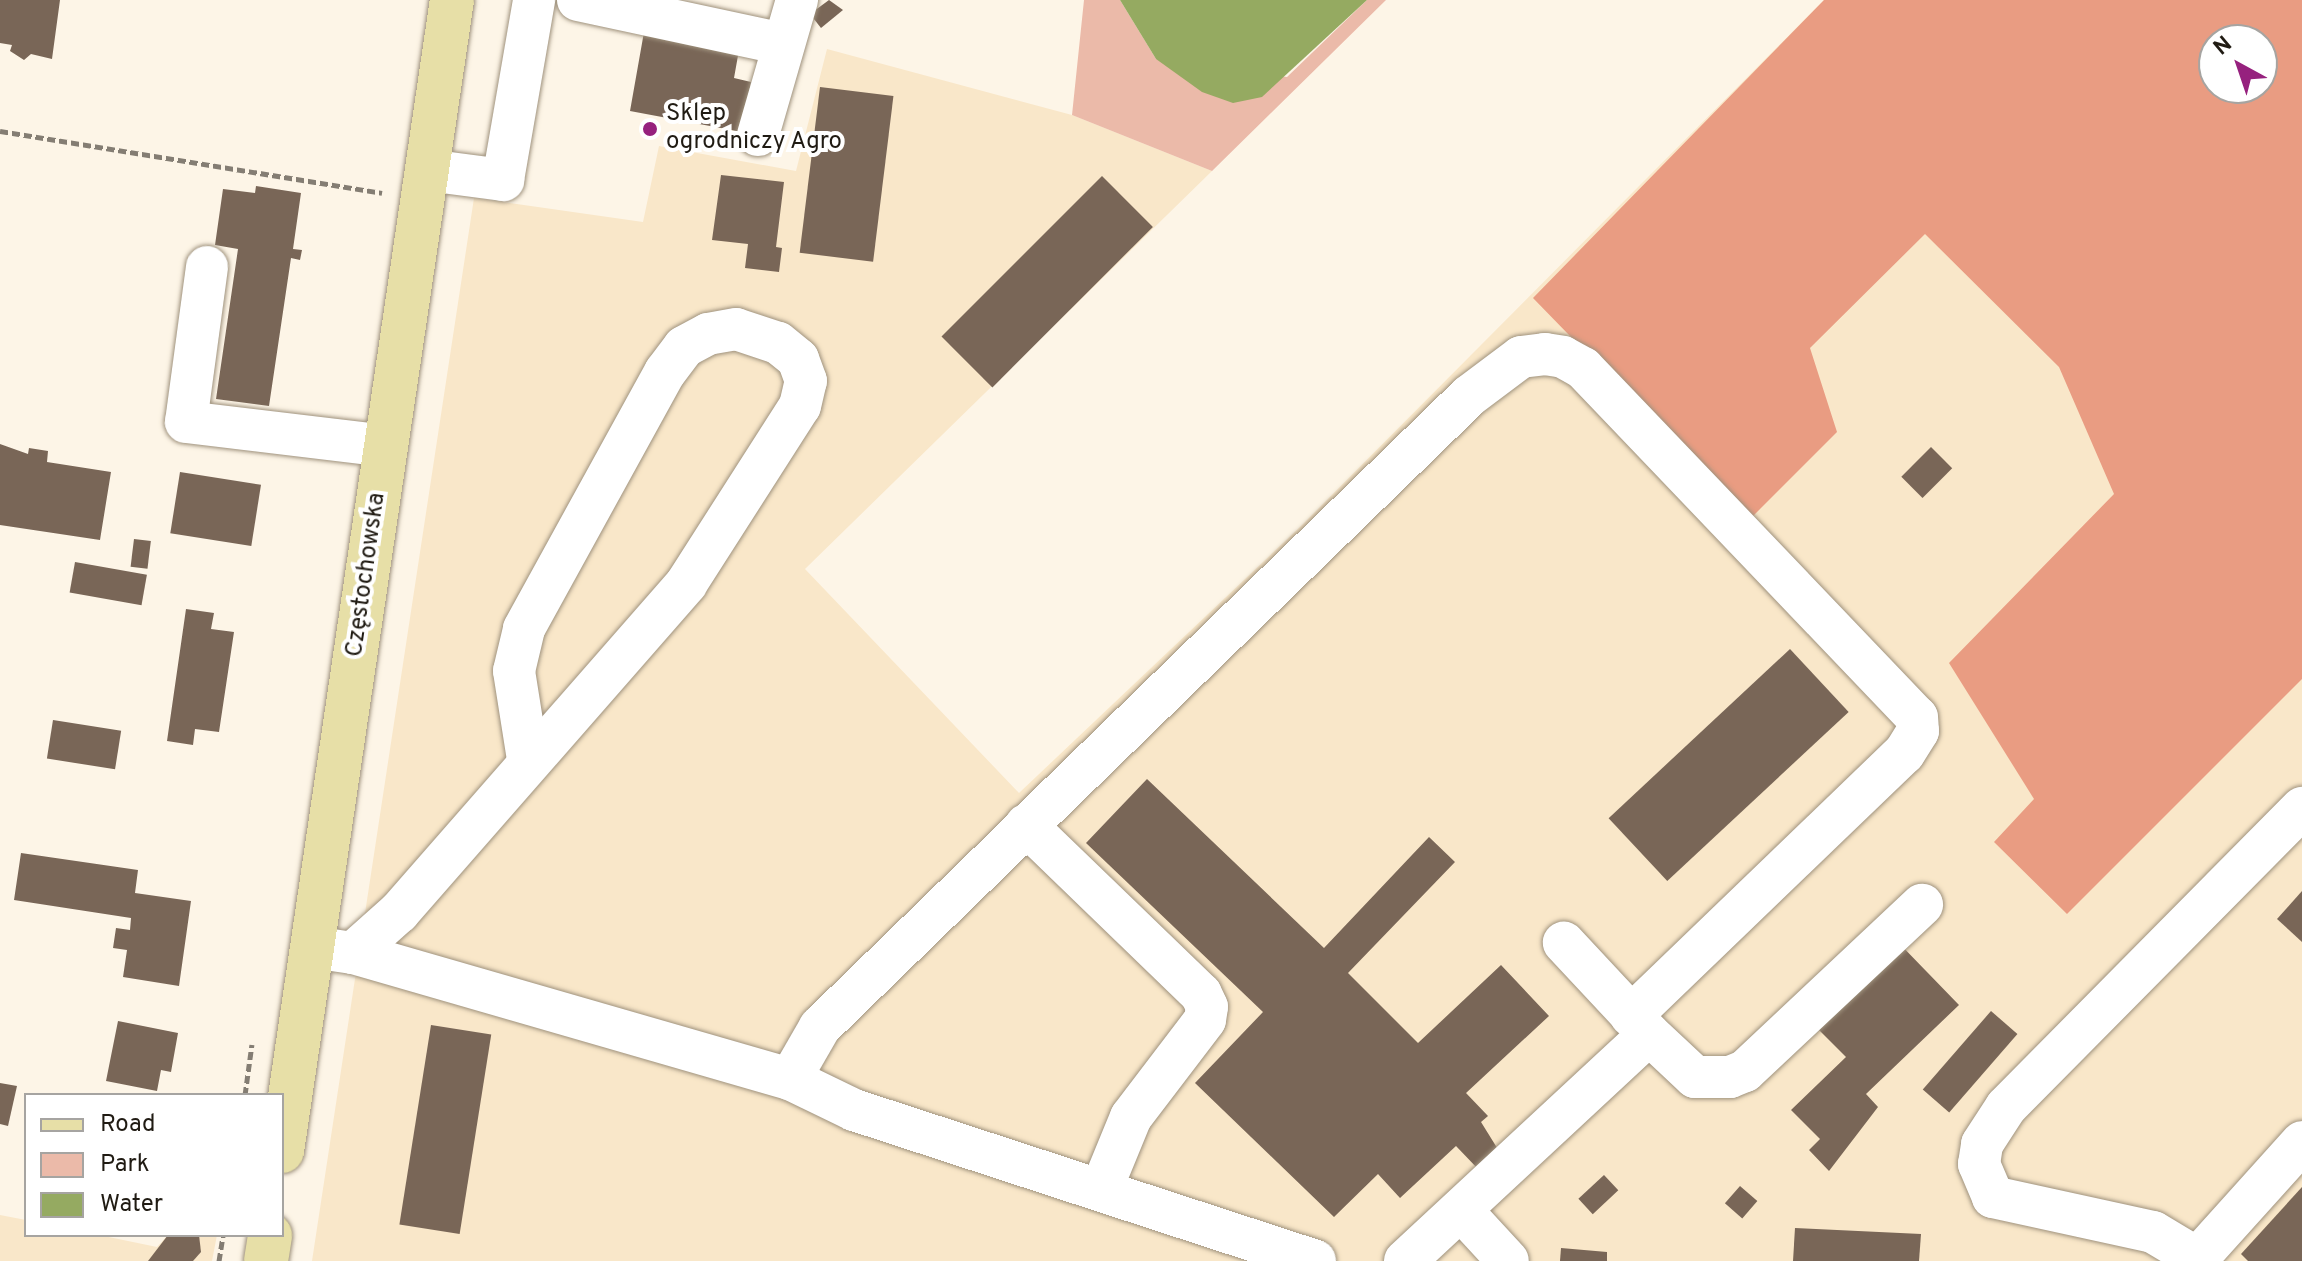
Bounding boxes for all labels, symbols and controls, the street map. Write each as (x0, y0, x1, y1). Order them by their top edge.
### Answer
north arrow (2198, 24, 2278, 104)
text: N (2209, 31, 2238, 62)
place label: Sklep ogrodniczy Agro (666, 101, 843, 157)
marker: Sklep ogrodniczy Agro (641, 120, 659, 138)
street label: Częstochowska (341, 491, 393, 659)
legend (24, 1093, 284, 1237)
text: Road (100, 1110, 156, 1140)
text: Park (100, 1150, 150, 1180)
text: Water (100, 1190, 163, 1220)

